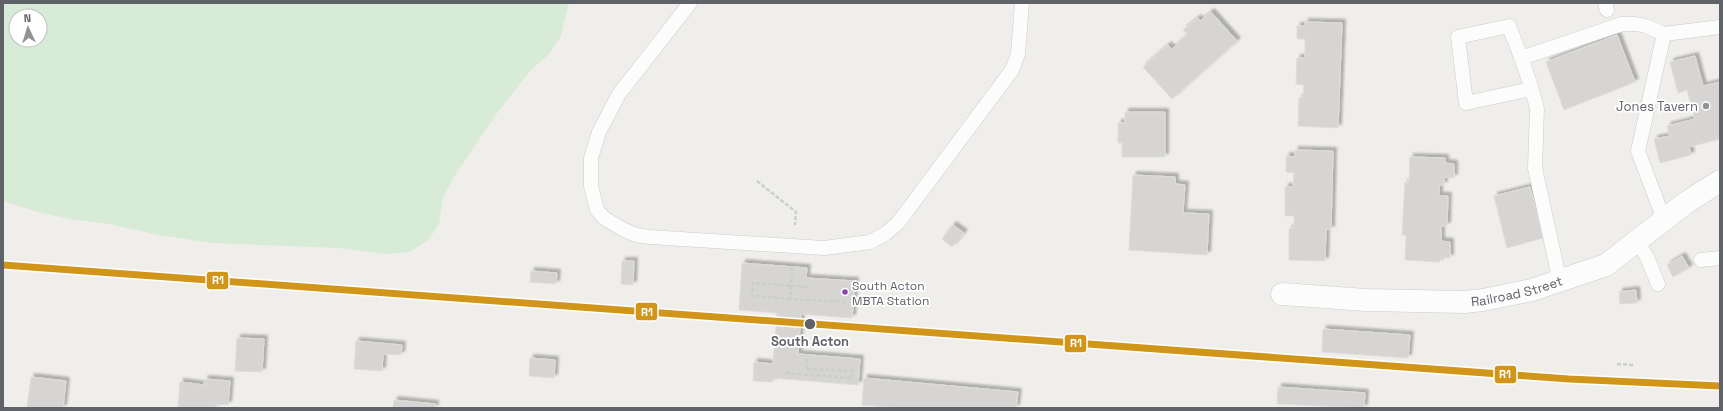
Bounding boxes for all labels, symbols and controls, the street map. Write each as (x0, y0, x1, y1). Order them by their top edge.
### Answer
north arrow (8, 8, 48, 48)
text: N (23, 11, 31, 25)
place label: Jones Tavern (1616, 98, 1698, 115)
marker: Jones Tavern (1701, 101, 1711, 111)
line badge: R1 (206, 271, 229, 290)
street label: Railroad Street (1470, 272, 1565, 310)
text: R1 (212, 273, 224, 287)
place label: South Acton MBTA Station (852, 278, 929, 309)
marker: South Acton MBTA Station (840, 287, 850, 297)
line badge: R1 (635, 302, 658, 321)
text: R1 (641, 305, 653, 319)
marker: South Acton (803, 317, 817, 331)
place label: South Acton (771, 333, 849, 350)
line badge: R1 (1064, 334, 1087, 353)
text: R1 (1070, 336, 1082, 350)
line badge: R1 (1494, 365, 1517, 384)
text: R1 (1499, 367, 1511, 381)

